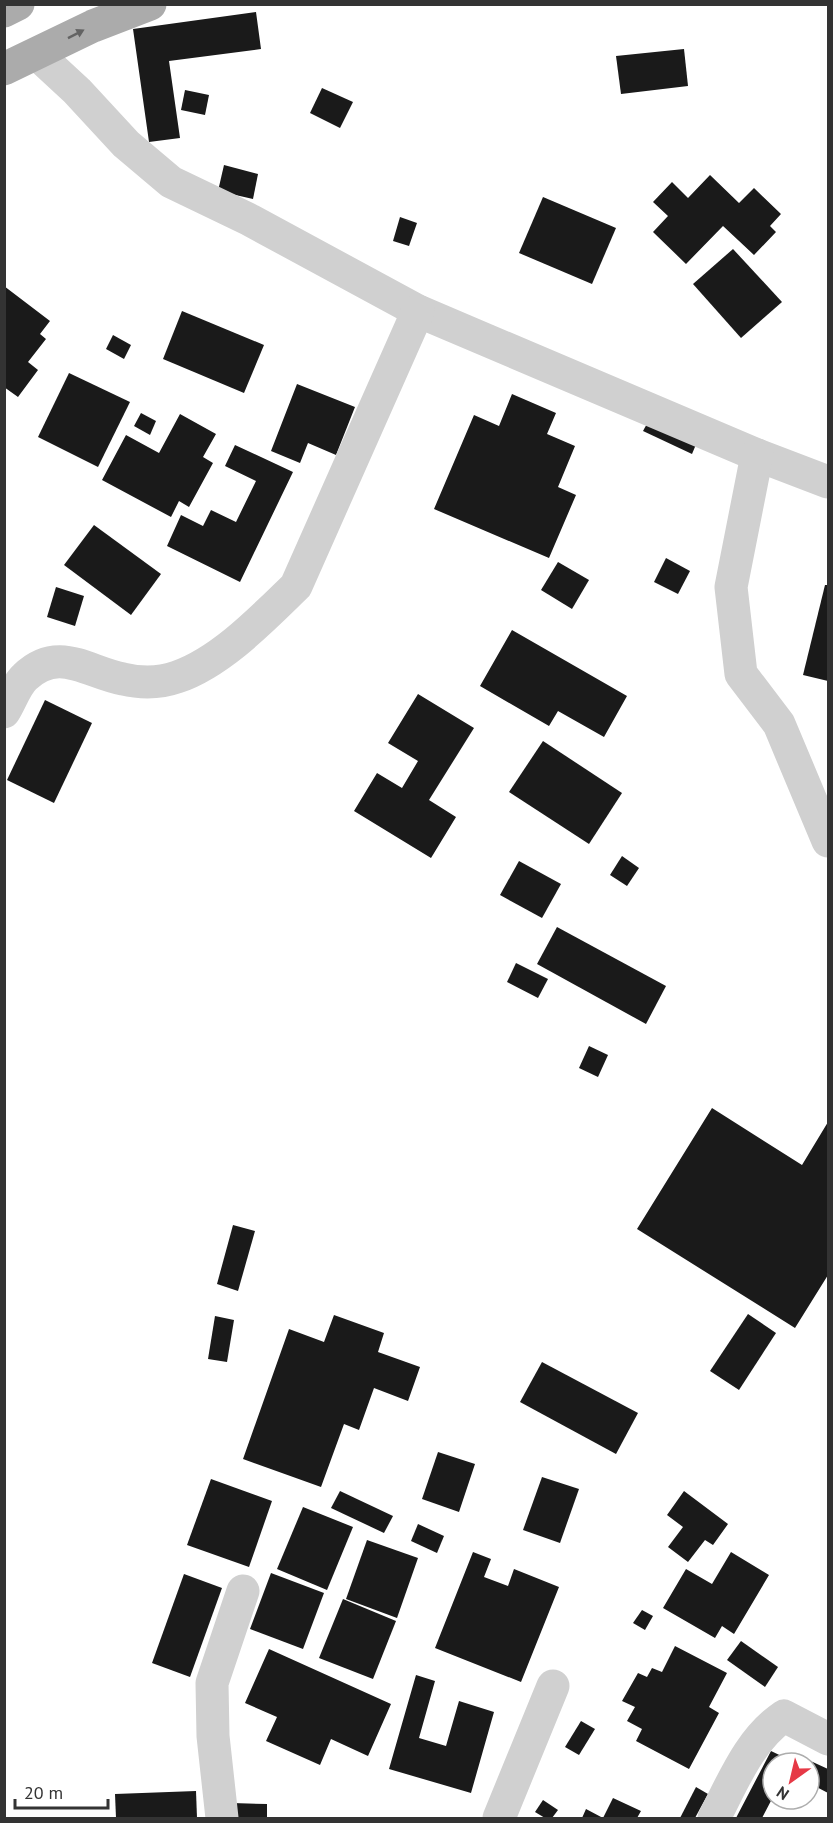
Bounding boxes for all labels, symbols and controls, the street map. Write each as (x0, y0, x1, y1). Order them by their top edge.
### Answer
one-way arrow (67, 30, 85, 40)
north arrow (761, 1751, 821, 1811)
scale bar (15, 1772, 108, 1810)
text: 20 m (24, 1781, 63, 1804)
text: N (773, 1782, 793, 1805)

